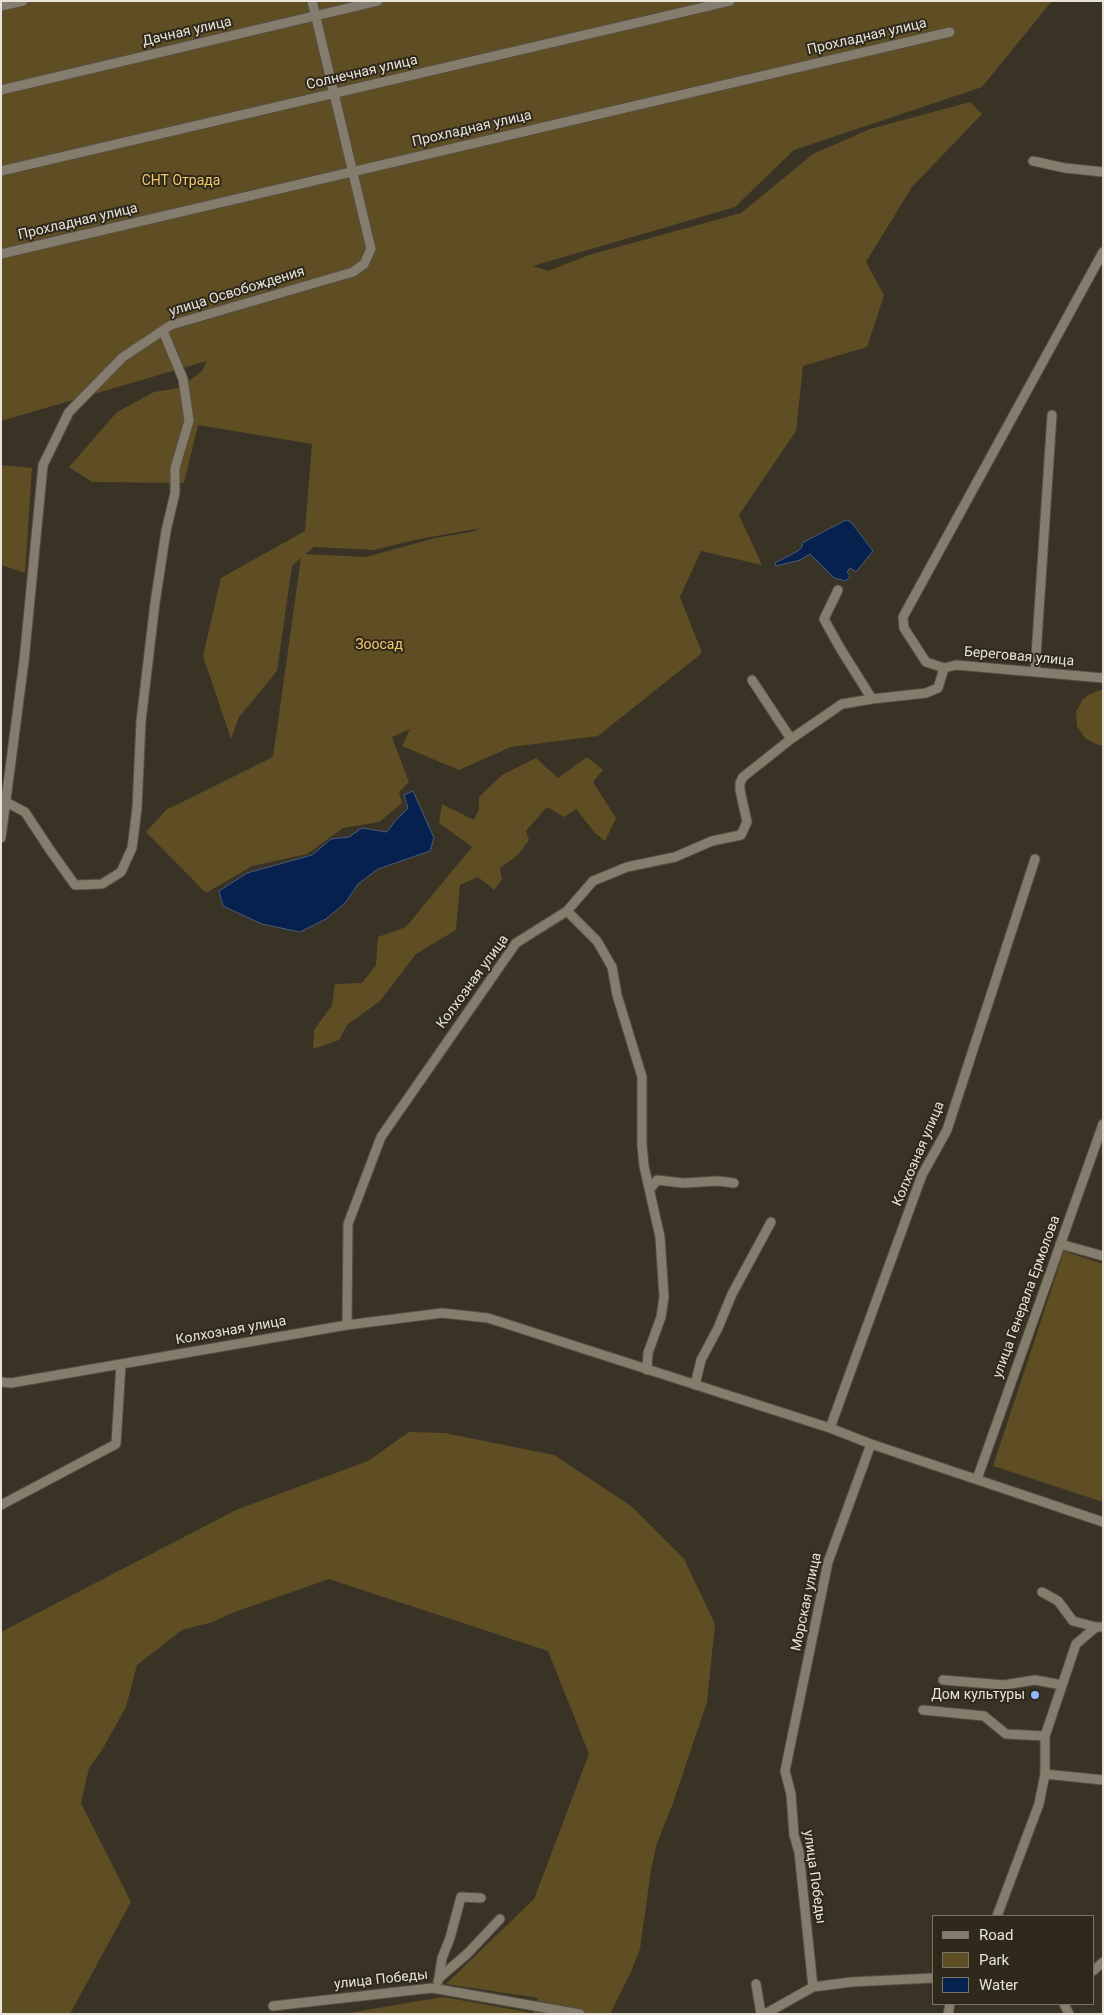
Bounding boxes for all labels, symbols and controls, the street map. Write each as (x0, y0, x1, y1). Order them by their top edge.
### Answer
street label: Дачная улица (141, 14, 233, 50)
street label: Прохладная улица (806, 15, 928, 59)
street label: Солнечная улица (305, 52, 419, 94)
street label: Прохладная улица (411, 107, 533, 151)
park label: СНТ Отрада (142, 173, 220, 189)
street label: Прохладная улица (17, 200, 139, 244)
street label: улица Освобождения (167, 263, 307, 321)
park label: Зоосад (355, 637, 403, 653)
street label: Береговая улица (963, 644, 1075, 670)
street label: Колхозная улица (433, 932, 513, 1032)
street label: Колхозная улица (889, 1099, 949, 1209)
street label: улица Генерала Ермолова (990, 1213, 1064, 1381)
street label: Колхозная улица (174, 1313, 288, 1349)
street label: Морская улица (788, 1551, 826, 1653)
place label: Дом культуры (931, 1687, 1025, 1703)
marker: Дом культуры (1029, 1689, 1041, 1701)
street label: улица Победы (799, 1829, 829, 1925)
legend (932, 1915, 1094, 2005)
text: Road (979, 1926, 1013, 1944)
text: Park (979, 1951, 1009, 1969)
street label: улица Победы (333, 1967, 429, 1993)
text: Water (979, 1976, 1018, 1994)

